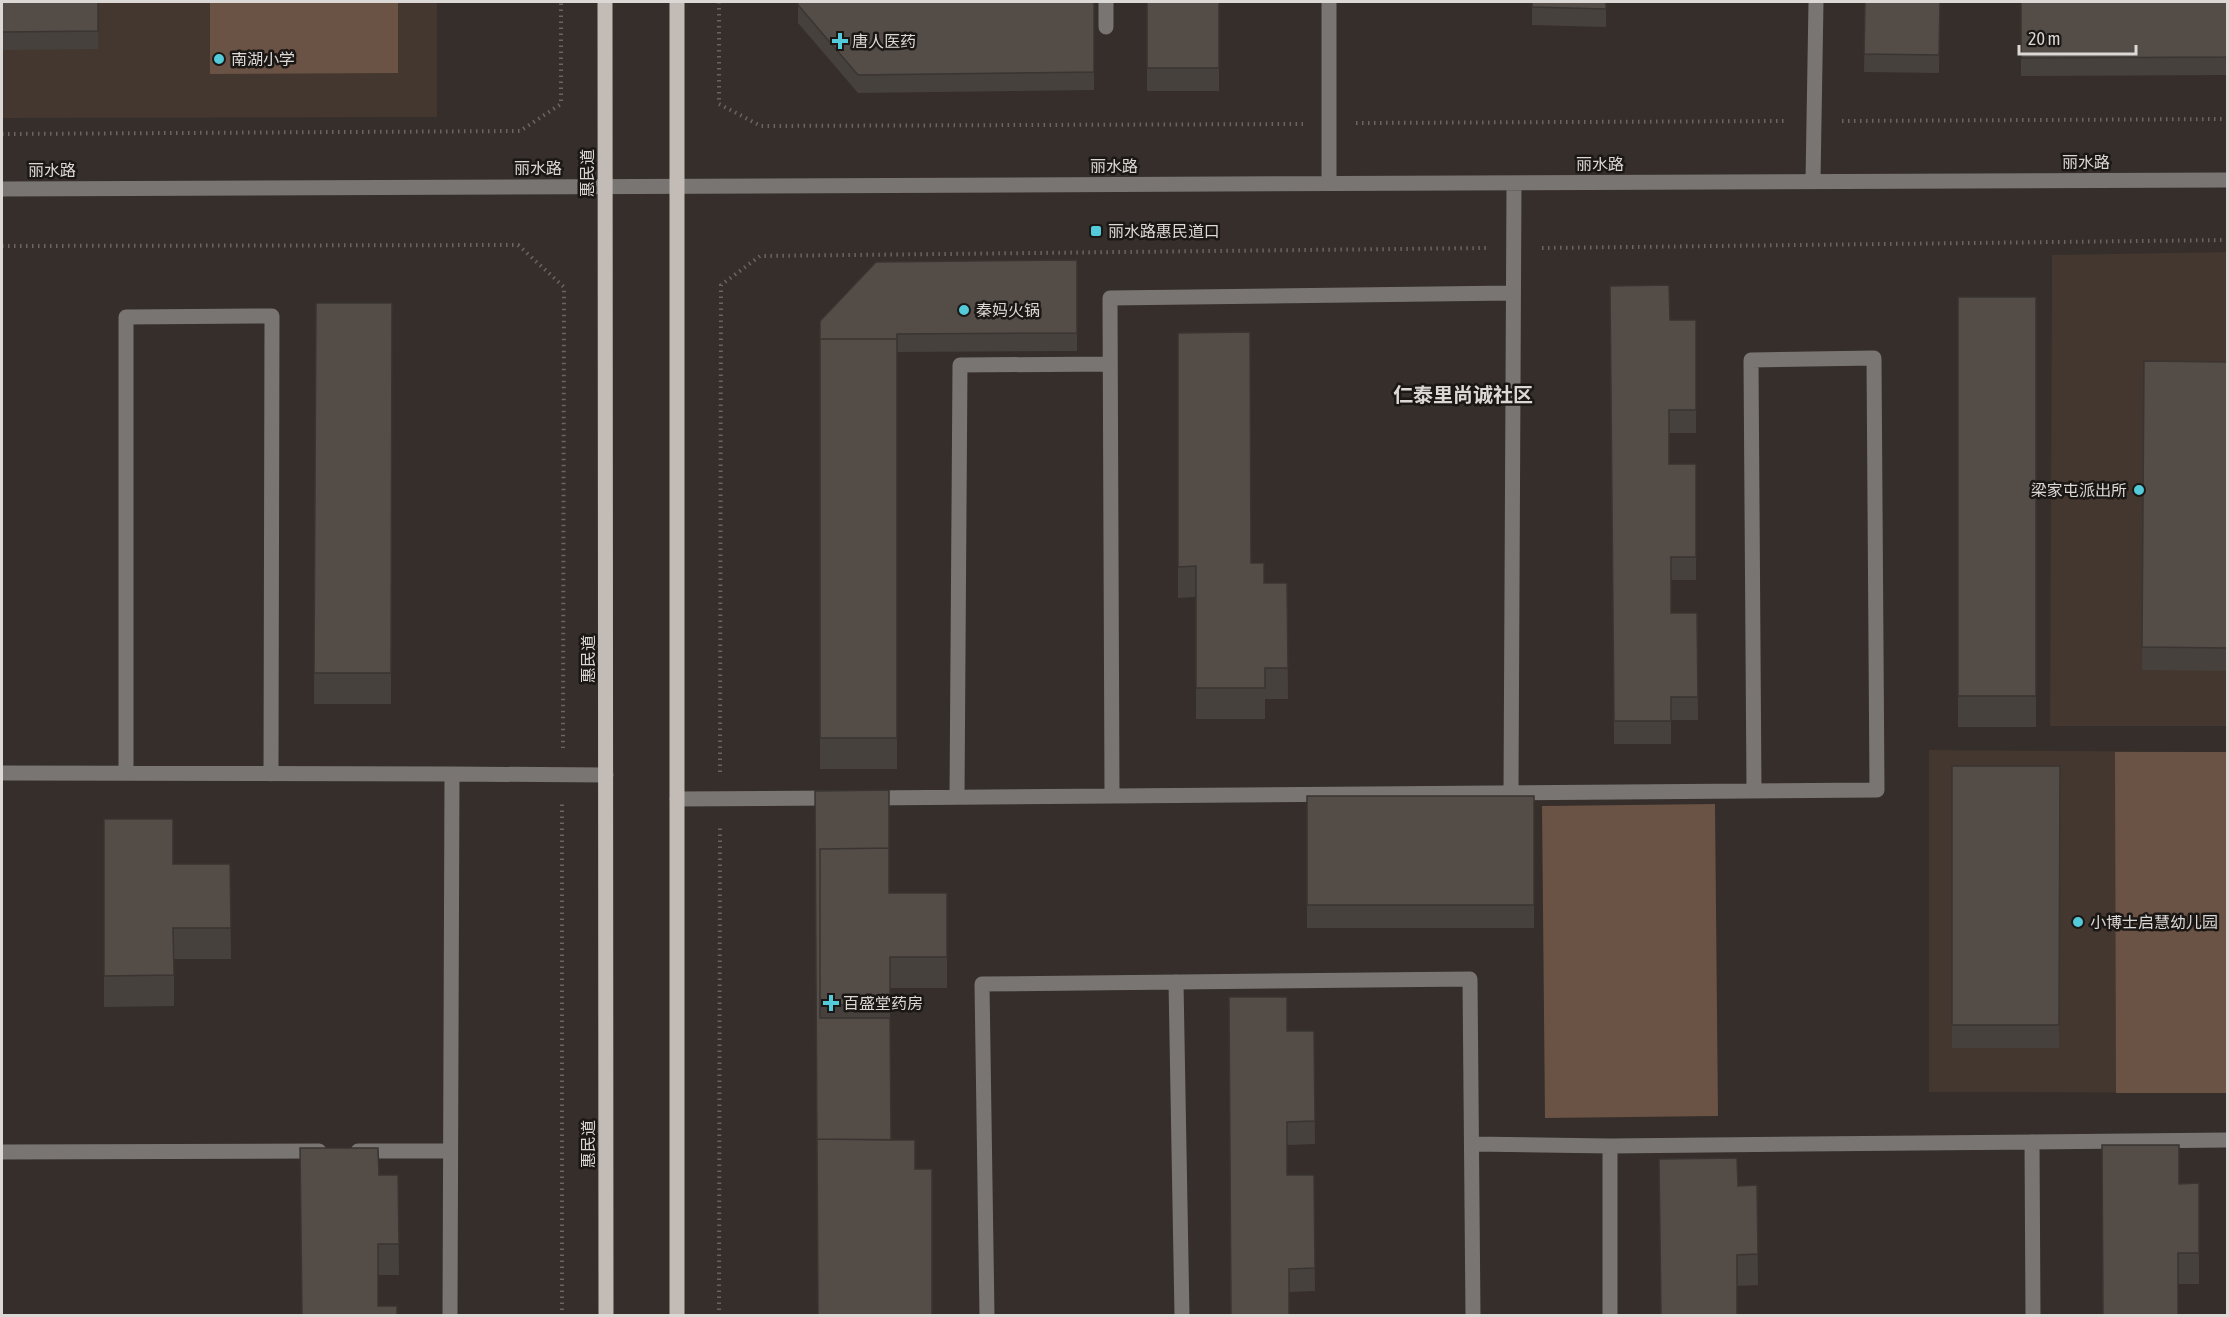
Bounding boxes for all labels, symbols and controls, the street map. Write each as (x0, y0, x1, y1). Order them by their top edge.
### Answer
scale bar (2019, 18, 2136, 56)
text: 20 m (2028, 28, 2060, 49)
place label: 唐人医药 (852, 32, 916, 50)
marker: 唐人医药 (833, 34, 847, 48)
place label: 南湖小学 (231, 50, 295, 68)
marker: 南湖小学 (212, 52, 226, 66)
street label: 惠民道 (578, 149, 596, 197)
street label: 丽水路 (2062, 153, 2110, 171)
street label: 丽水路 (1576, 155, 1624, 173)
street label: 丽水路 (1090, 157, 1138, 175)
street label: 丽水路 (514, 159, 562, 177)
street label: 丽水路 (28, 161, 76, 179)
place label: 丽水路惠民道口 (1108, 222, 1220, 240)
marker: 丽水路惠民道口 (1089, 224, 1103, 238)
place label: 秦妈火锅 (976, 301, 1040, 319)
marker: 秦妈火锅 (957, 303, 971, 317)
district label: 仁泰里尚诚社区 (1393, 383, 1533, 406)
place label: 梁家屯派出所 (2031, 481, 2127, 499)
marker: 梁家屯派出所 (2132, 483, 2146, 497)
street label: 惠民道 (579, 635, 597, 683)
place label: 小博士启慧幼儿园 (2090, 913, 2218, 931)
marker: 小博士启慧幼儿园 (2071, 915, 2085, 929)
place label: 百盛堂药房 (843, 994, 923, 1012)
marker: 百盛堂药房 (824, 996, 838, 1010)
street label: 惠民道 (579, 1120, 597, 1168)

